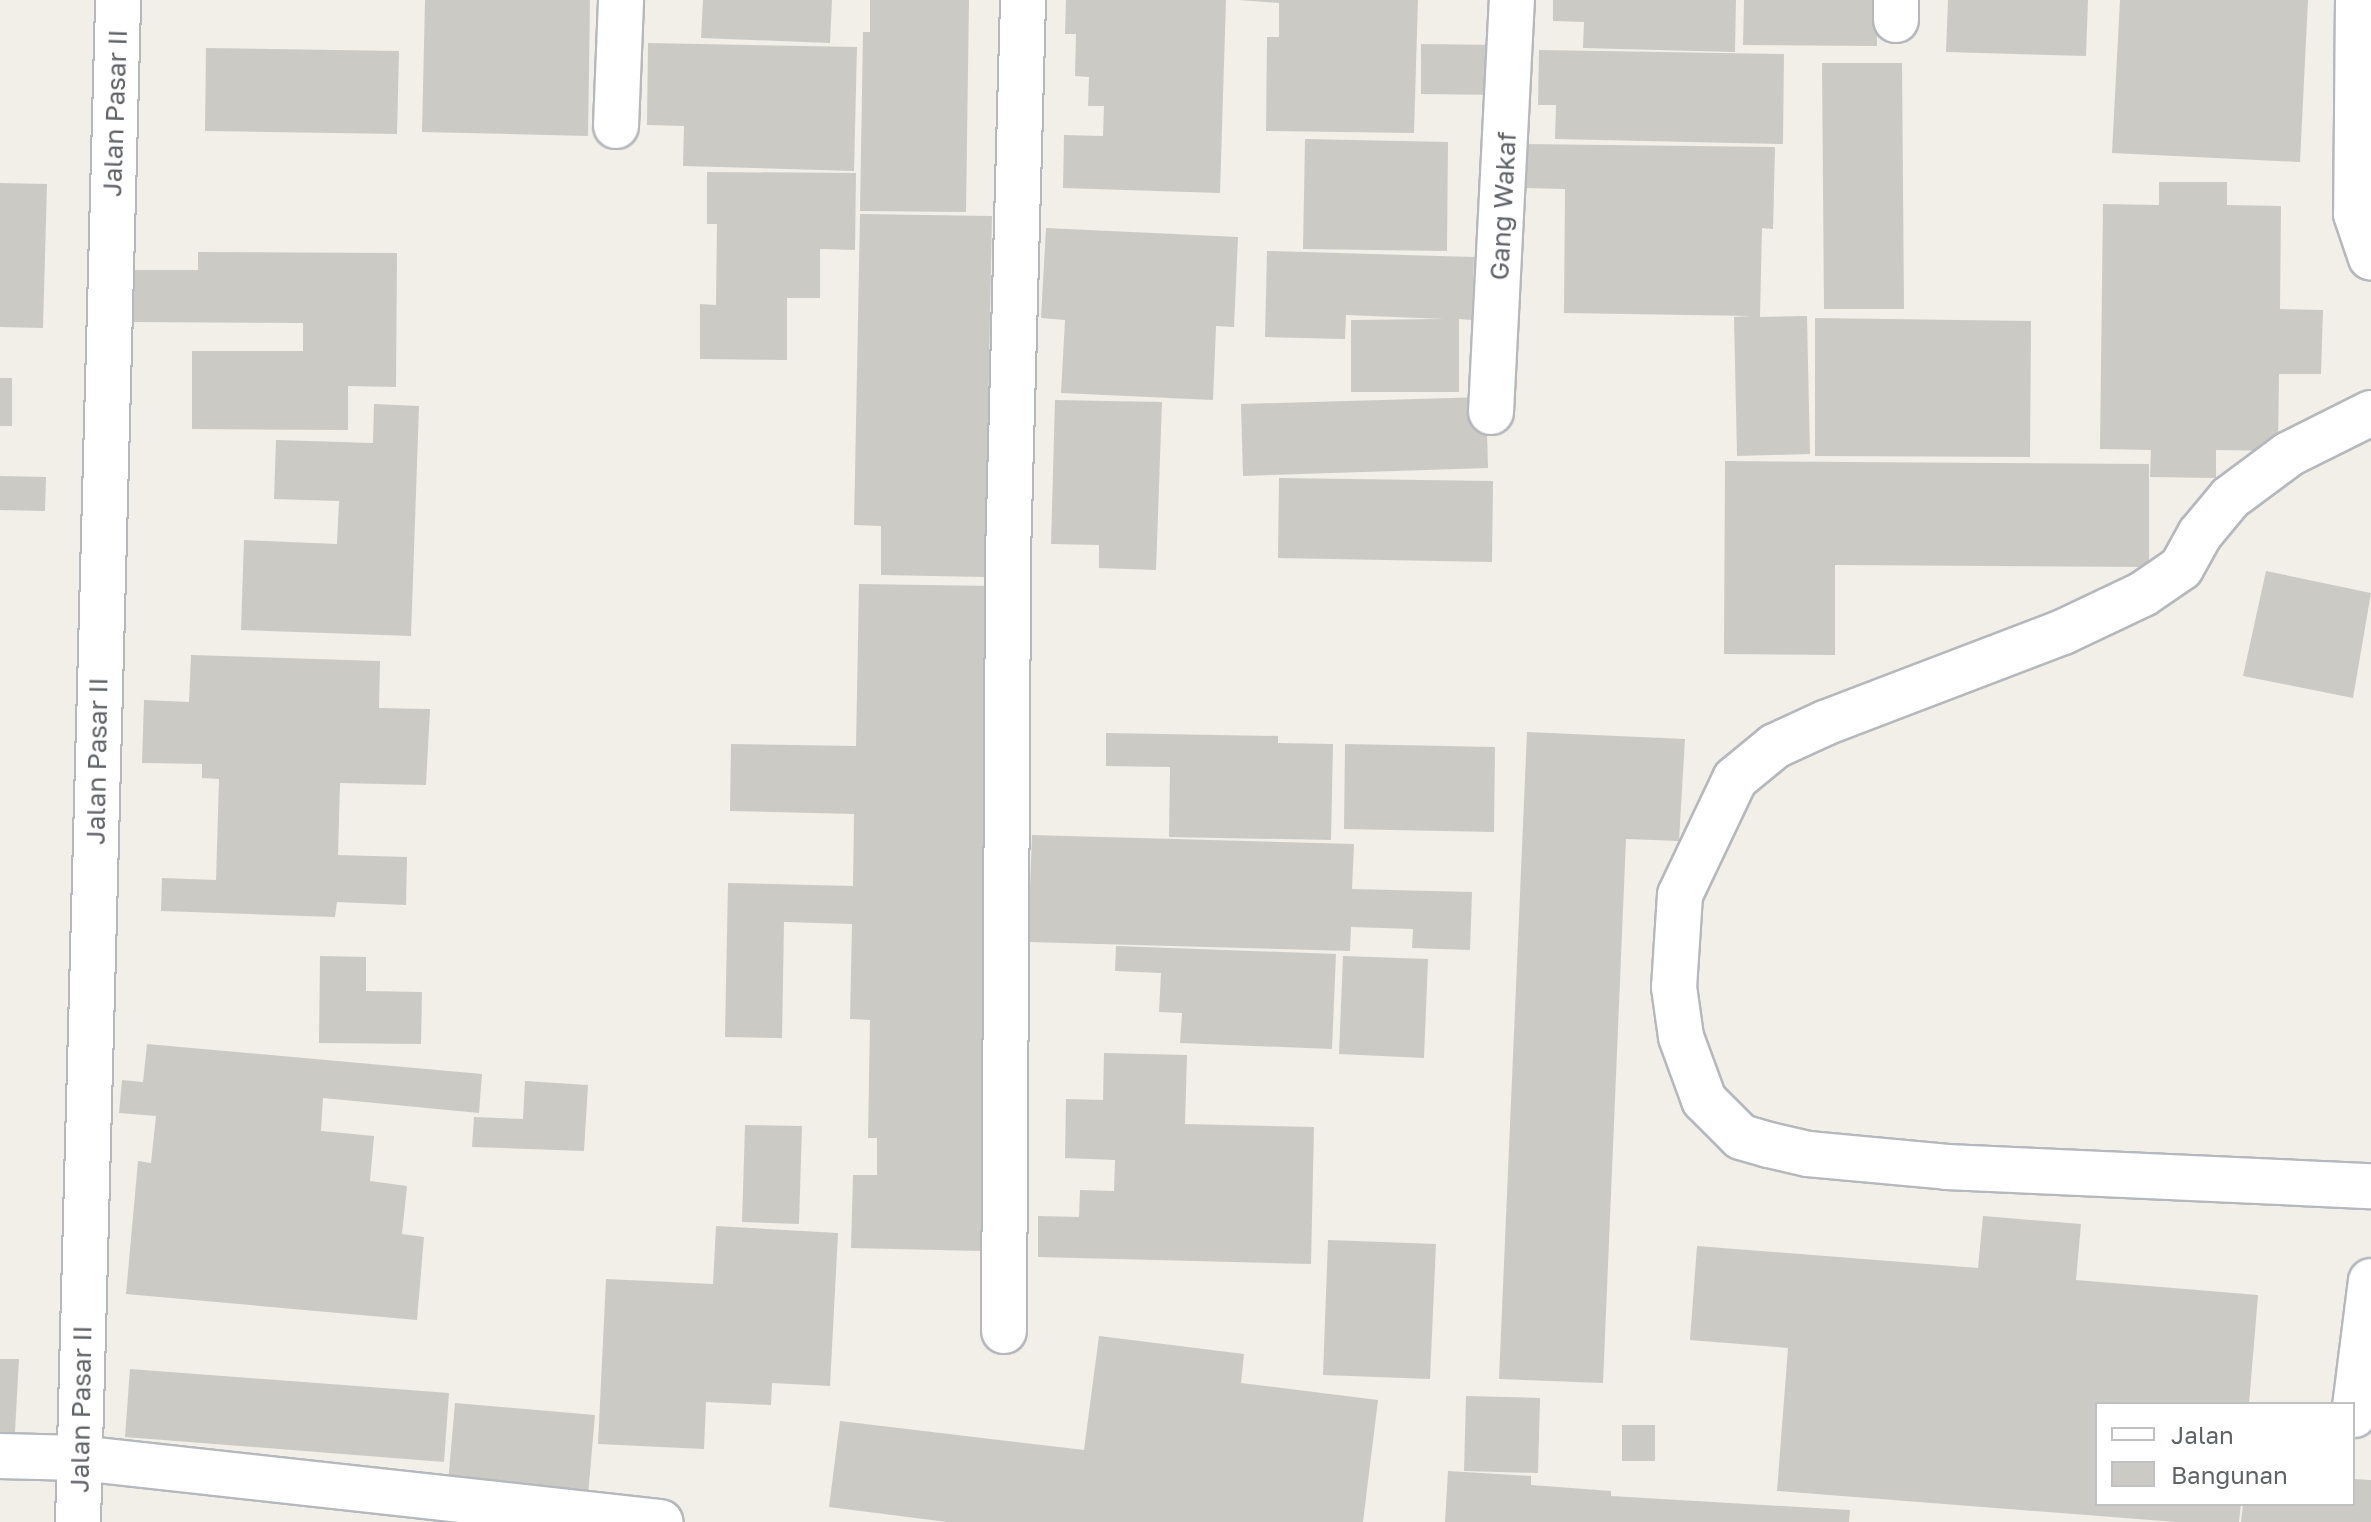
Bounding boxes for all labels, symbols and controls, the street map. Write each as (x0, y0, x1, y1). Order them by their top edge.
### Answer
street label: Jalan Pasar II (96, 29, 134, 197)
street label: Gang Wakaf (1484, 131, 1522, 281)
street label: Jalan Pasar II (80, 677, 114, 845)
street label: Jalan Pasar II (64, 1325, 98, 1493)
legend (2095, 1402, 2355, 1506)
text: Jalan (2171, 1420, 2234, 1449)
text: Bangunan (2171, 1460, 2288, 1489)

